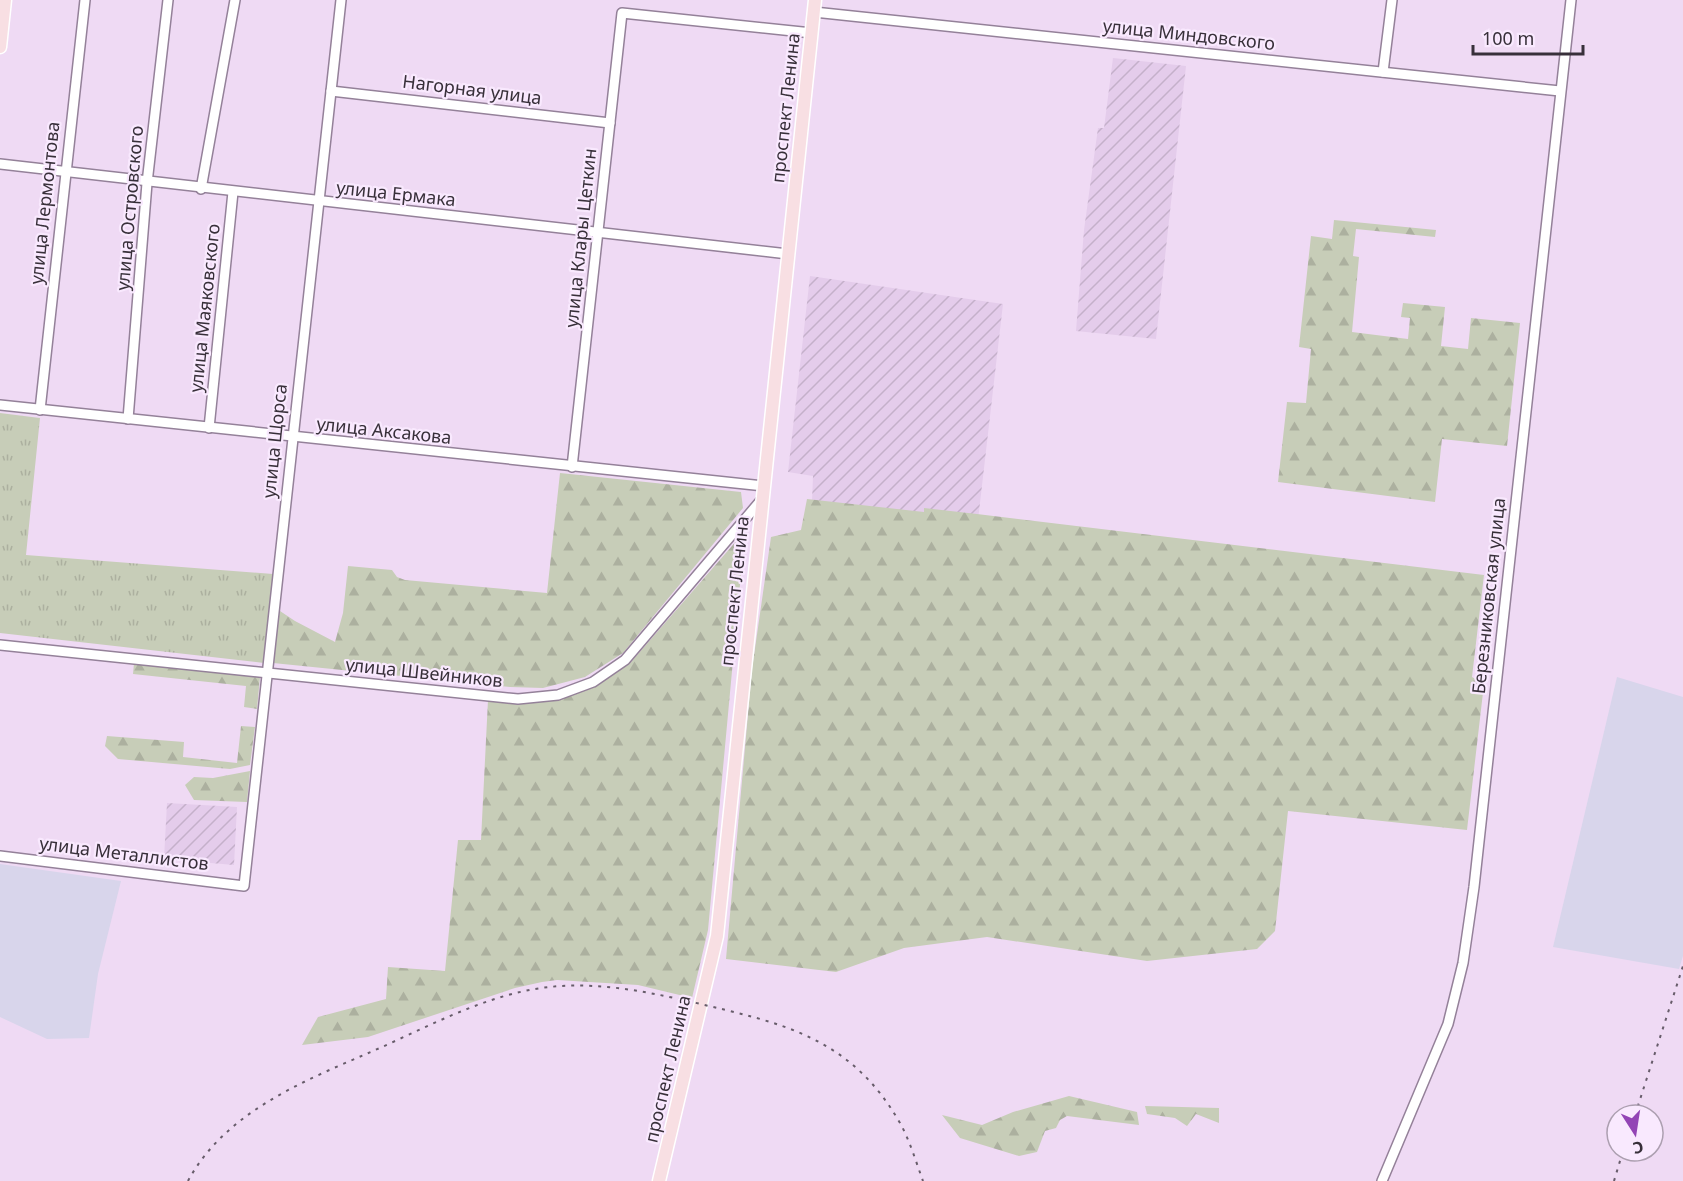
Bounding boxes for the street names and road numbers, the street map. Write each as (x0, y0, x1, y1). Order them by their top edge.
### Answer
street label: улица Миндовского (1102, 13, 1276, 55)
street label: проспект Ленина (765, 32, 805, 184)
street label: Нагорная улица (401, 69, 543, 109)
street label: улица Лермонтова (24, 120, 64, 286)
street label: улица Островского (110, 124, 148, 291)
street label: улица Клары Цеткин (559, 147, 601, 329)
street label: улица Ермака (335, 175, 457, 211)
street label: улица Маяковского (183, 222, 225, 394)
street label: улица Щорса (256, 383, 292, 499)
street label: улица Аксакова (316, 411, 453, 449)
street label: Березниковская улица (1466, 497, 1510, 695)
street label: проспект Ленина (714, 515, 754, 667)
street label: улица Швейников (344, 652, 504, 692)
street label: улица Металлистов (38, 831, 210, 875)
street label: проспект Ленина (638, 993, 696, 1145)

